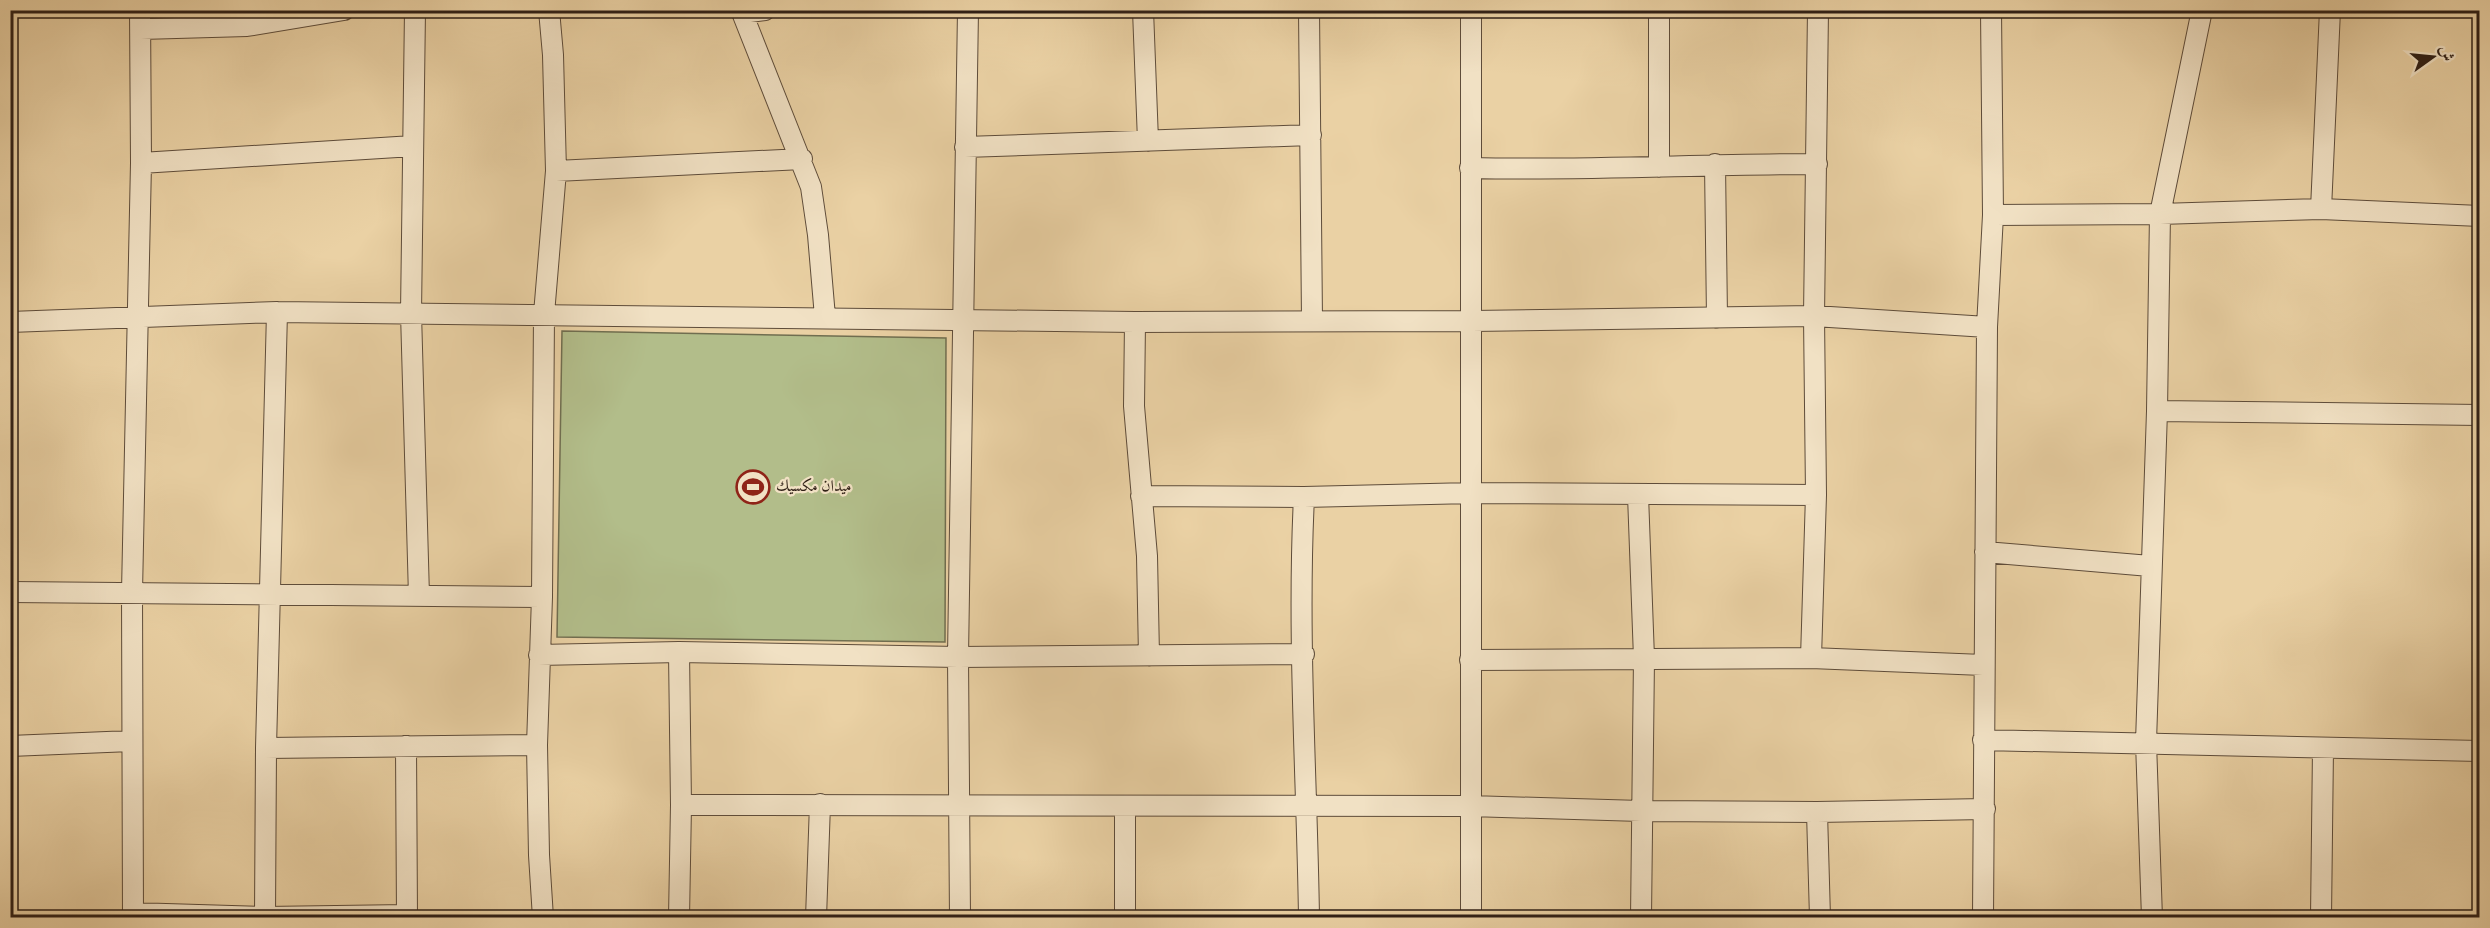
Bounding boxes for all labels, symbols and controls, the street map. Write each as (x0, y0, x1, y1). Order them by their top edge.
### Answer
north arrow (2403, 27, 2463, 87)
text: ش (2434, 43, 2457, 64)
sports icon: ميدان مكسيك (735, 469, 771, 505)
place label: ميدان مكسيك (776, 477, 852, 497)

